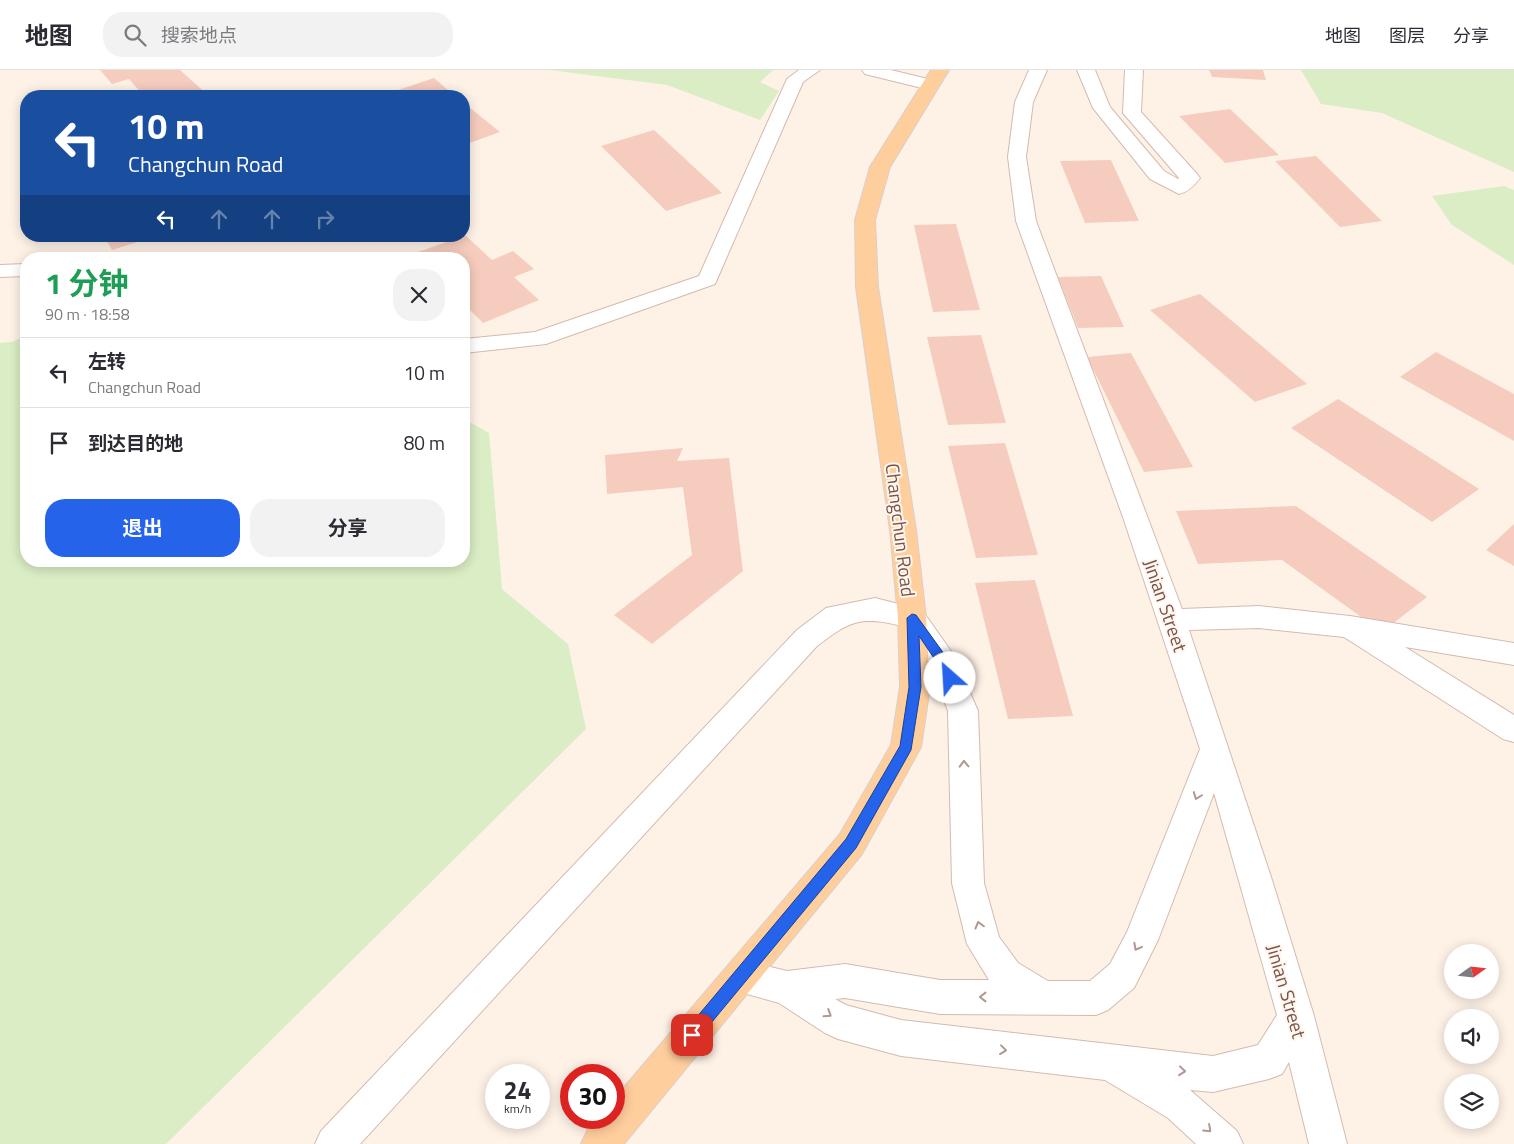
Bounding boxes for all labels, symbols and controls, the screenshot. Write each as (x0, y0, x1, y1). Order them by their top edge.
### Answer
search box (103, 12, 453, 57)
text: 地图 (25, 17, 73, 53)
text: 搜索地点 (161, 20, 237, 49)
icon: search (121, 21, 149, 49)
text: 地图 (1325, 22, 1361, 49)
text: 图层 (1389, 22, 1425, 49)
text: 分享 (1453, 22, 1489, 49)
text: 10 m (128, 99, 204, 153)
icon: left (45, 110, 110, 175)
text: Changchun Road (128, 147, 283, 181)
icon: left (152, 205, 180, 233)
icon: ahead (205, 205, 233, 233)
icon: ahead (258, 205, 286, 233)
icon: right (311, 205, 339, 233)
text: 1 分钟 (45, 260, 128, 306)
button: close (393, 269, 445, 321)
text: 90 m · 18:58 (45, 302, 130, 326)
text: 左转 (88, 346, 126, 375)
text: 10 m (404, 358, 445, 387)
icon: left (45, 359, 73, 387)
text: Changchun Road (88, 375, 201, 399)
text: 到达目的地 (88, 428, 183, 457)
text: 80 m (404, 428, 445, 457)
icon: arrive (45, 429, 73, 457)
street label: Changchun Road (878, 462, 924, 598)
button: 退出 (45, 499, 240, 557)
button: 分享 (250, 499, 445, 557)
street label: Jinian Street (1137, 554, 1196, 656)
position arrow (923, 651, 975, 703)
one-way arrow (959, 759, 970, 767)
one-way arrow (1193, 791, 1203, 800)
one-way arrow (974, 920, 985, 929)
street label: Jinian Street (1260, 940, 1314, 1042)
one-way arrow (1134, 942, 1144, 951)
north arrow (1444, 944, 1499, 999)
map controls (1444, 944, 1499, 1129)
one-way arrow (978, 992, 986, 1002)
one-way arrow (822, 1008, 832, 1017)
button: sound (1444, 1009, 1499, 1064)
pin (671, 1014, 713, 1056)
icon: arrive (678, 1021, 706, 1049)
one-way arrow (999, 1044, 1007, 1055)
speed limit sign: 30 (560, 1064, 625, 1129)
one-way arrow (1178, 1065, 1186, 1076)
text: 24 (503, 1071, 532, 1109)
button: layers (1444, 1074, 1499, 1129)
text: km/h (504, 1099, 531, 1118)
one-way arrow (1202, 1123, 1211, 1132)

